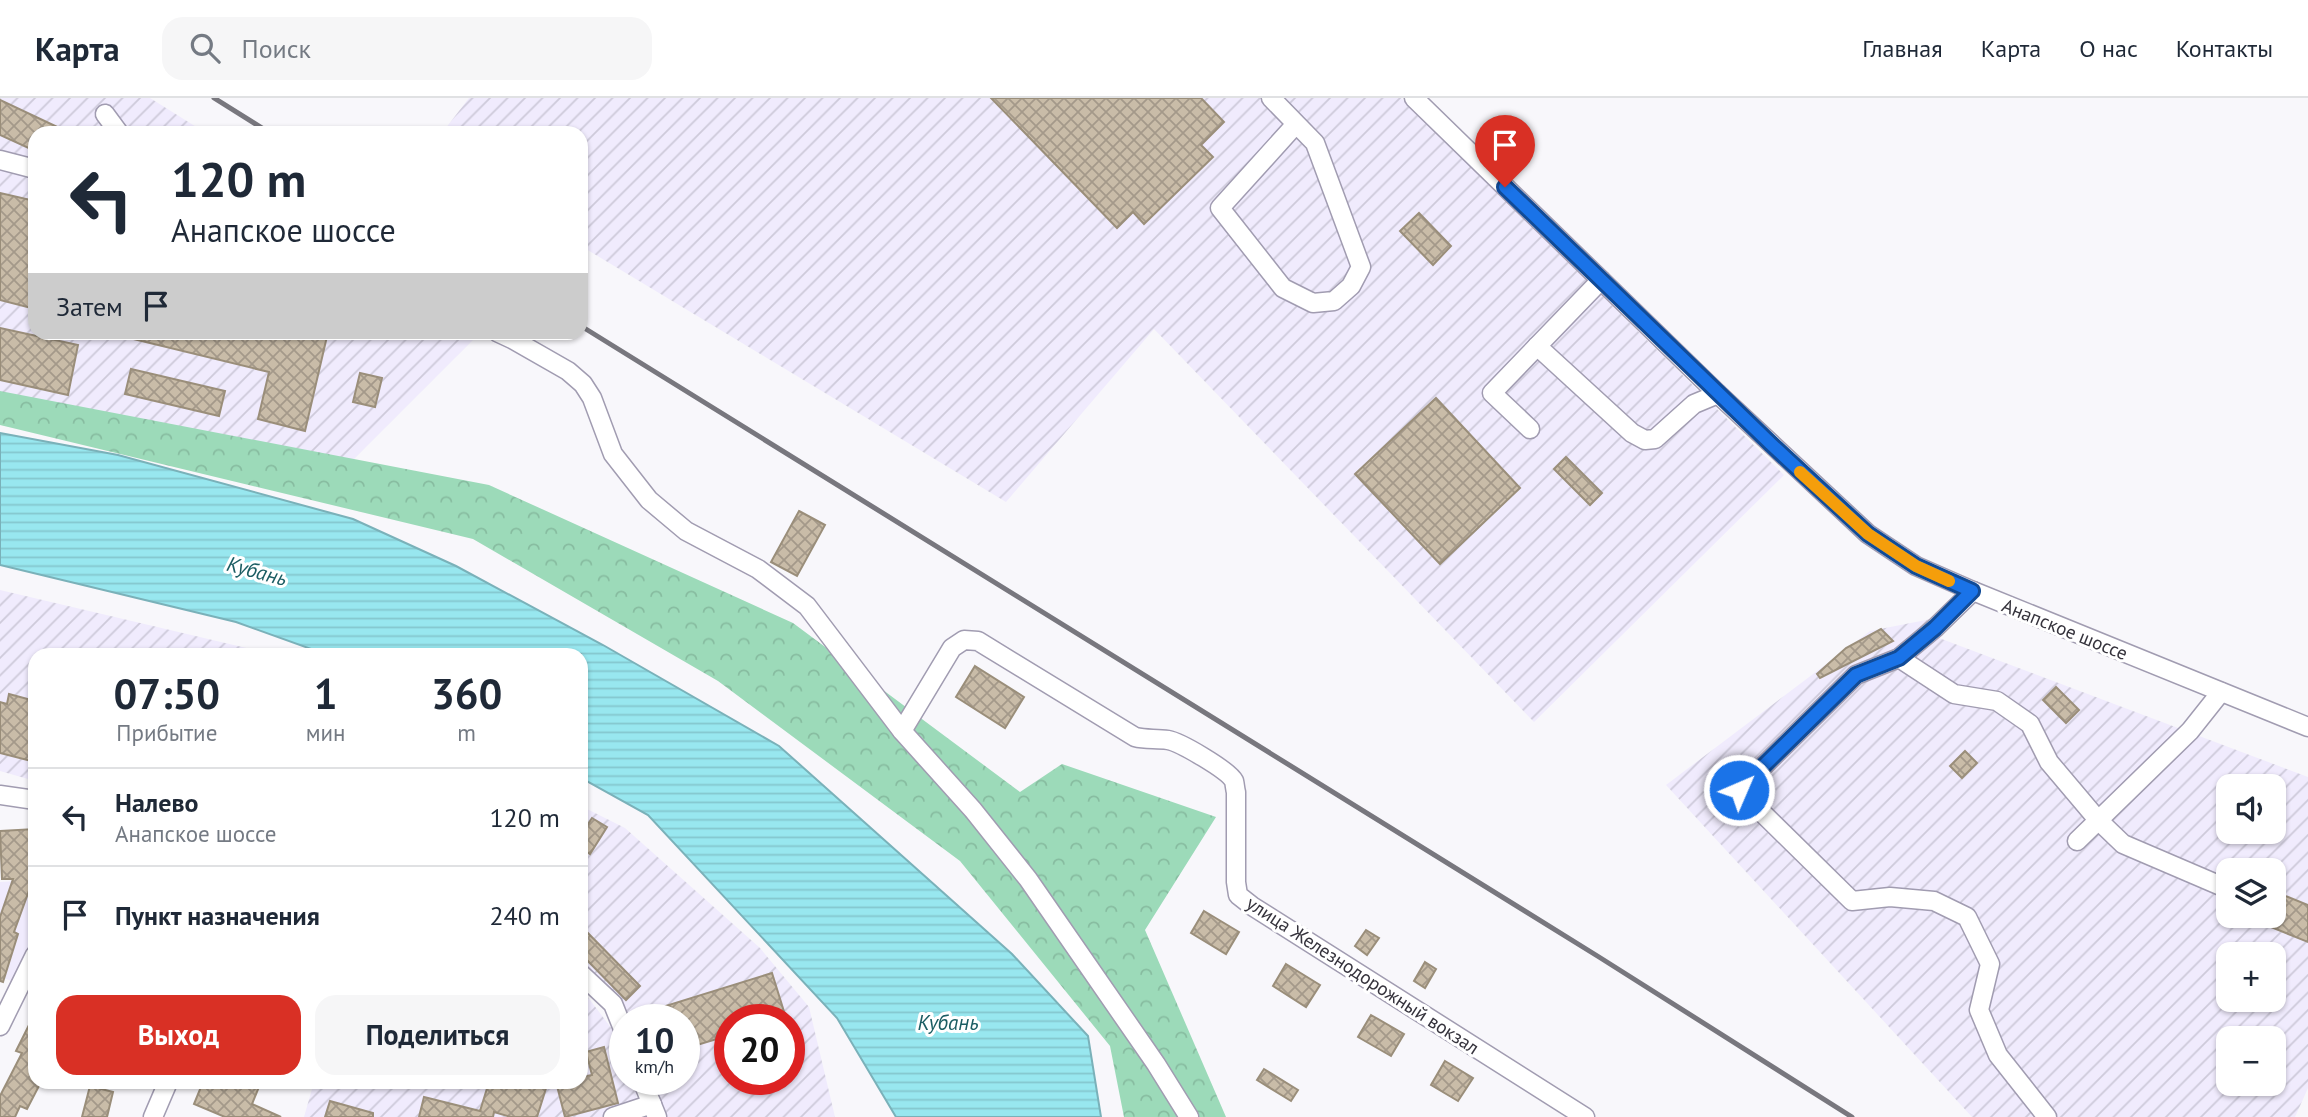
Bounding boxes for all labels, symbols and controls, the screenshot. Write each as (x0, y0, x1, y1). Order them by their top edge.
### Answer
search box (162, 17, 652, 80)
text: Карта (35, 27, 120, 70)
icon: search (186, 29, 224, 67)
text: Поиск (242, 32, 311, 65)
text: Главная (1862, 33, 1943, 64)
text: Карта (1981, 33, 2041, 64)
text: О нас (2079, 33, 2138, 64)
text: Контакты (2176, 33, 2273, 64)
pin (1475, 115, 1535, 187)
icon: arrive (1486, 126, 1524, 164)
text: 120 m (171, 147, 306, 211)
icon: left (56, 154, 147, 245)
text: Анапское шоссе (171, 209, 396, 251)
icon: arrive (137, 287, 175, 325)
text: Затем (56, 290, 123, 323)
water label: Кубань (224, 550, 290, 592)
street label: Анапское шоссе (1999, 593, 2131, 665)
text: 07:50 (114, 666, 220, 721)
text: 1 (314, 666, 337, 721)
text: 360 (431, 666, 502, 721)
text: Прибытие (116, 718, 217, 747)
text: мин (306, 718, 345, 747)
text: m (457, 718, 476, 747)
position arrow (1702, 753, 1776, 827)
map controls (2216, 774, 2286, 1096)
button: sound (2216, 774, 2286, 844)
text: Налево (115, 786, 199, 819)
icon: left (56, 798, 94, 836)
text: 120 m (489, 801, 560, 834)
text: Анапское шоссе (115, 819, 276, 848)
button: layers (2216, 858, 2286, 928)
street label: улица Железнодорожный вокзал (1242, 891, 1484, 1059)
icon: arrive (56, 896, 94, 934)
text: Пункт назначения (115, 899, 320, 932)
text: 240 m (489, 899, 560, 932)
button: + (2216, 942, 2286, 1012)
button: Выход (56, 995, 301, 1075)
button: Поделиться (315, 995, 560, 1075)
speed limit sign: 20 (714, 1004, 805, 1095)
water label: Кубань (917, 1009, 979, 1036)
text: 10 (635, 1017, 674, 1063)
button: − (2216, 1026, 2286, 1096)
text: km/h (635, 1055, 674, 1078)

